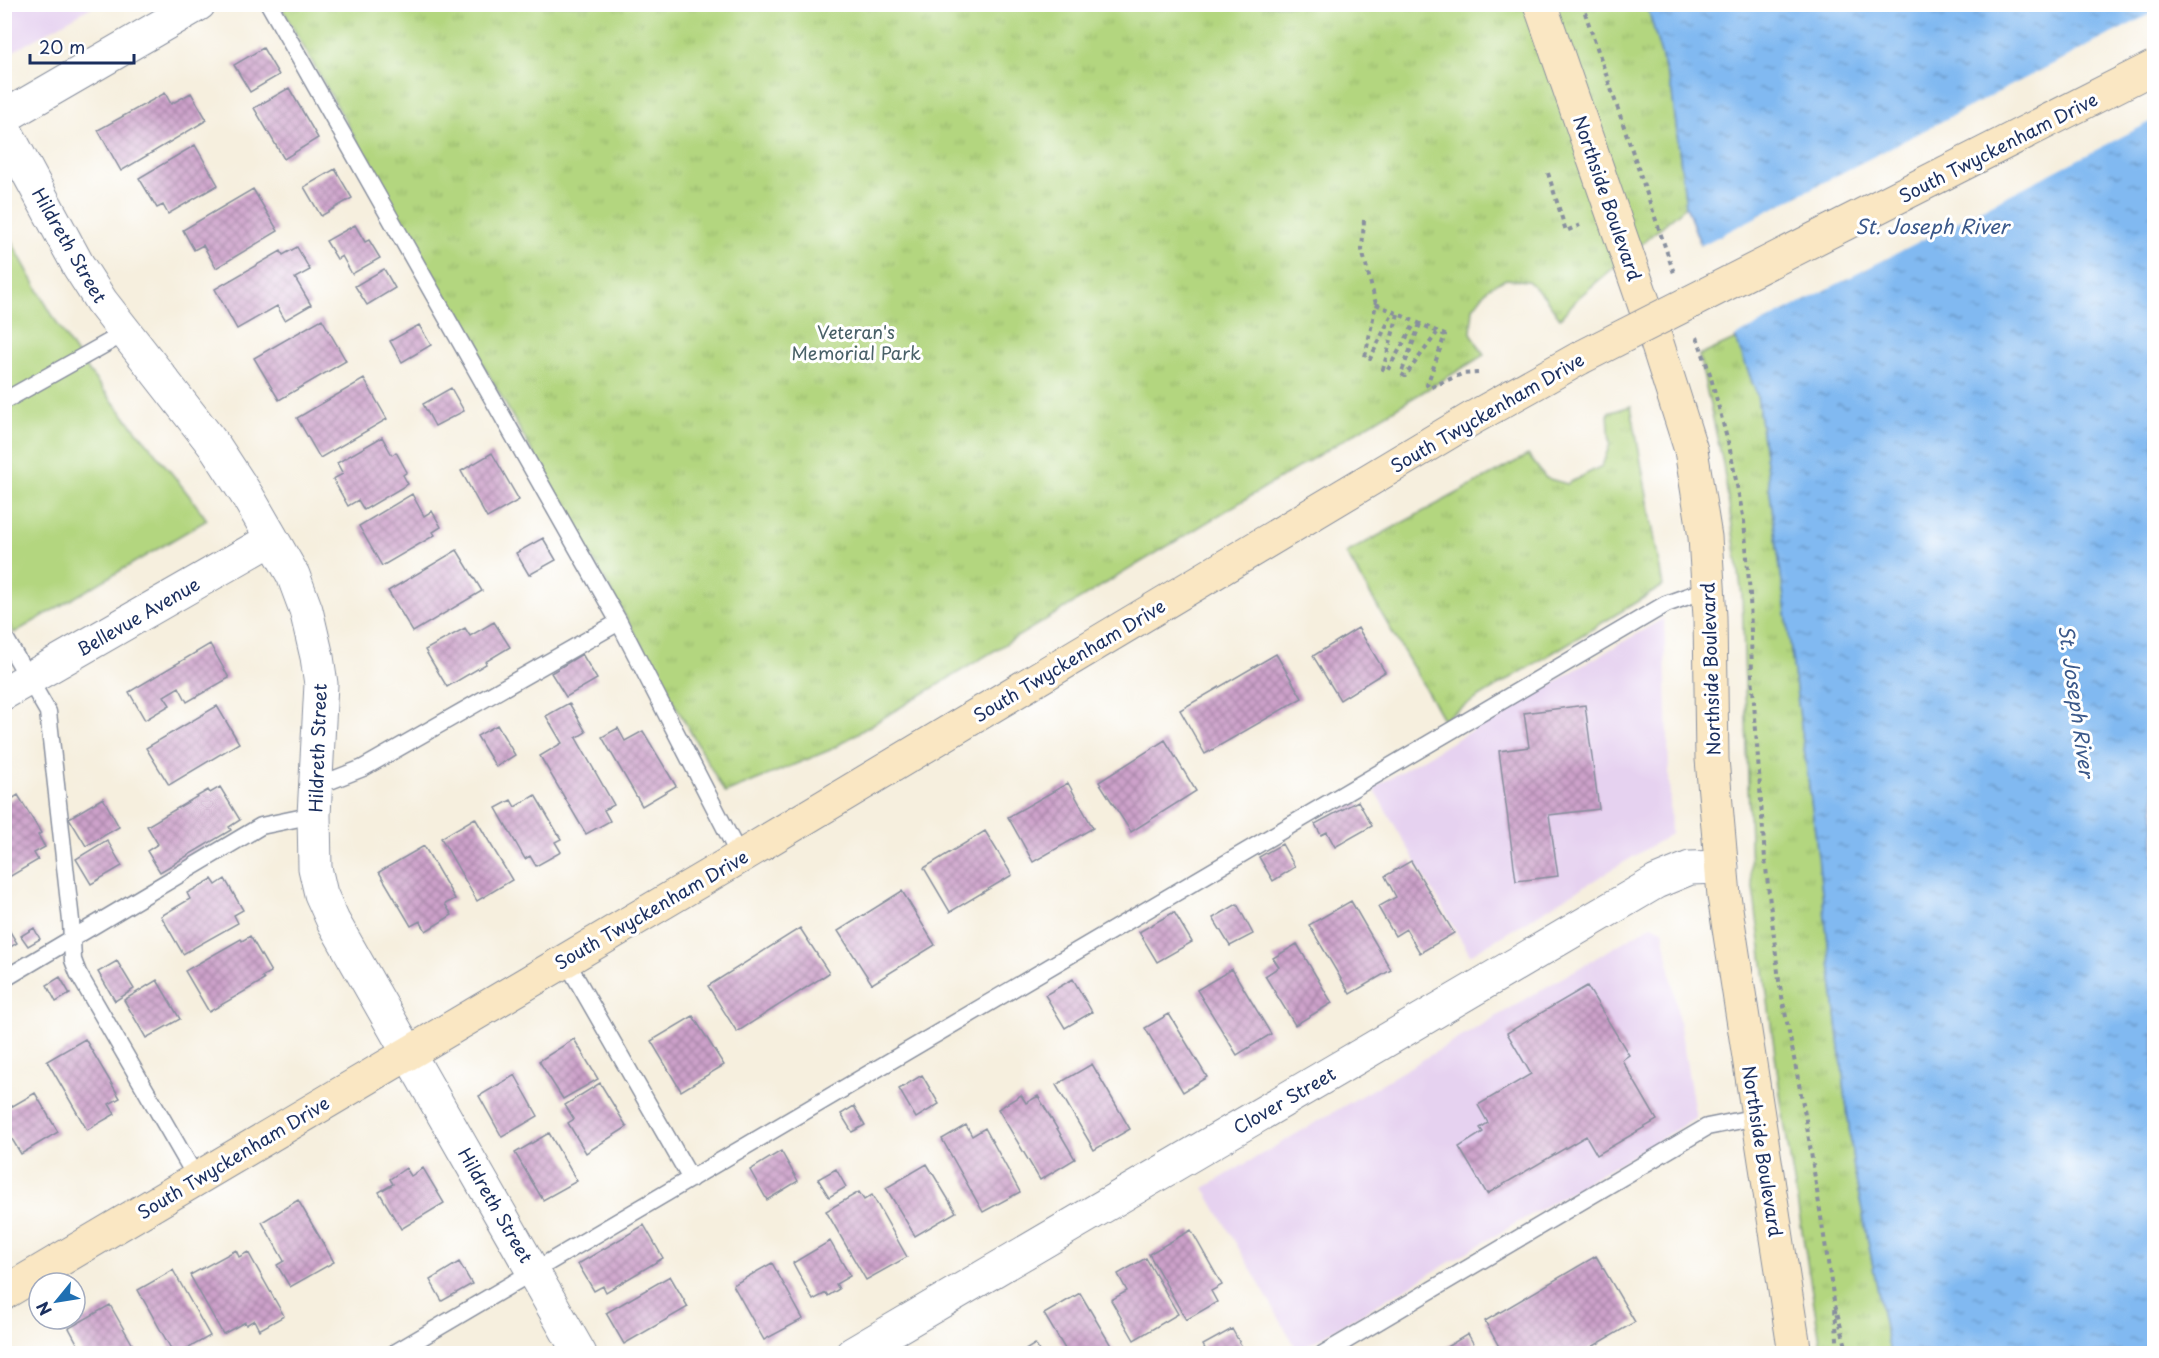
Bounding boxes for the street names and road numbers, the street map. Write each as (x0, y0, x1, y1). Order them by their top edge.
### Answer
street label: South Twyckenham Drive (1894, 85, 2102, 209)
street label: Northside Boulevard (1567, 112, 1649, 284)
street label: Hildreth Street (26, 182, 114, 308)
street label: South Twyckenham Drive (1385, 345, 1589, 479)
street label: Bellevue Avenue (71, 570, 205, 662)
street label: Northside Boulevard (1693, 582, 1727, 756)
street label: South Twyckenham Drive (968, 592, 1170, 728)
street label: Hildreth Street (301, 683, 333, 813)
street label: South Twyckenham Drive (549, 842, 753, 976)
street label: Clover Street (1228, 1060, 1340, 1140)
street label: Northside Boulevard (1736, 1063, 1790, 1239)
street label: South Twyckenham Drive (132, 1089, 334, 1225)
street label: Hildreth Street (452, 1142, 540, 1268)

